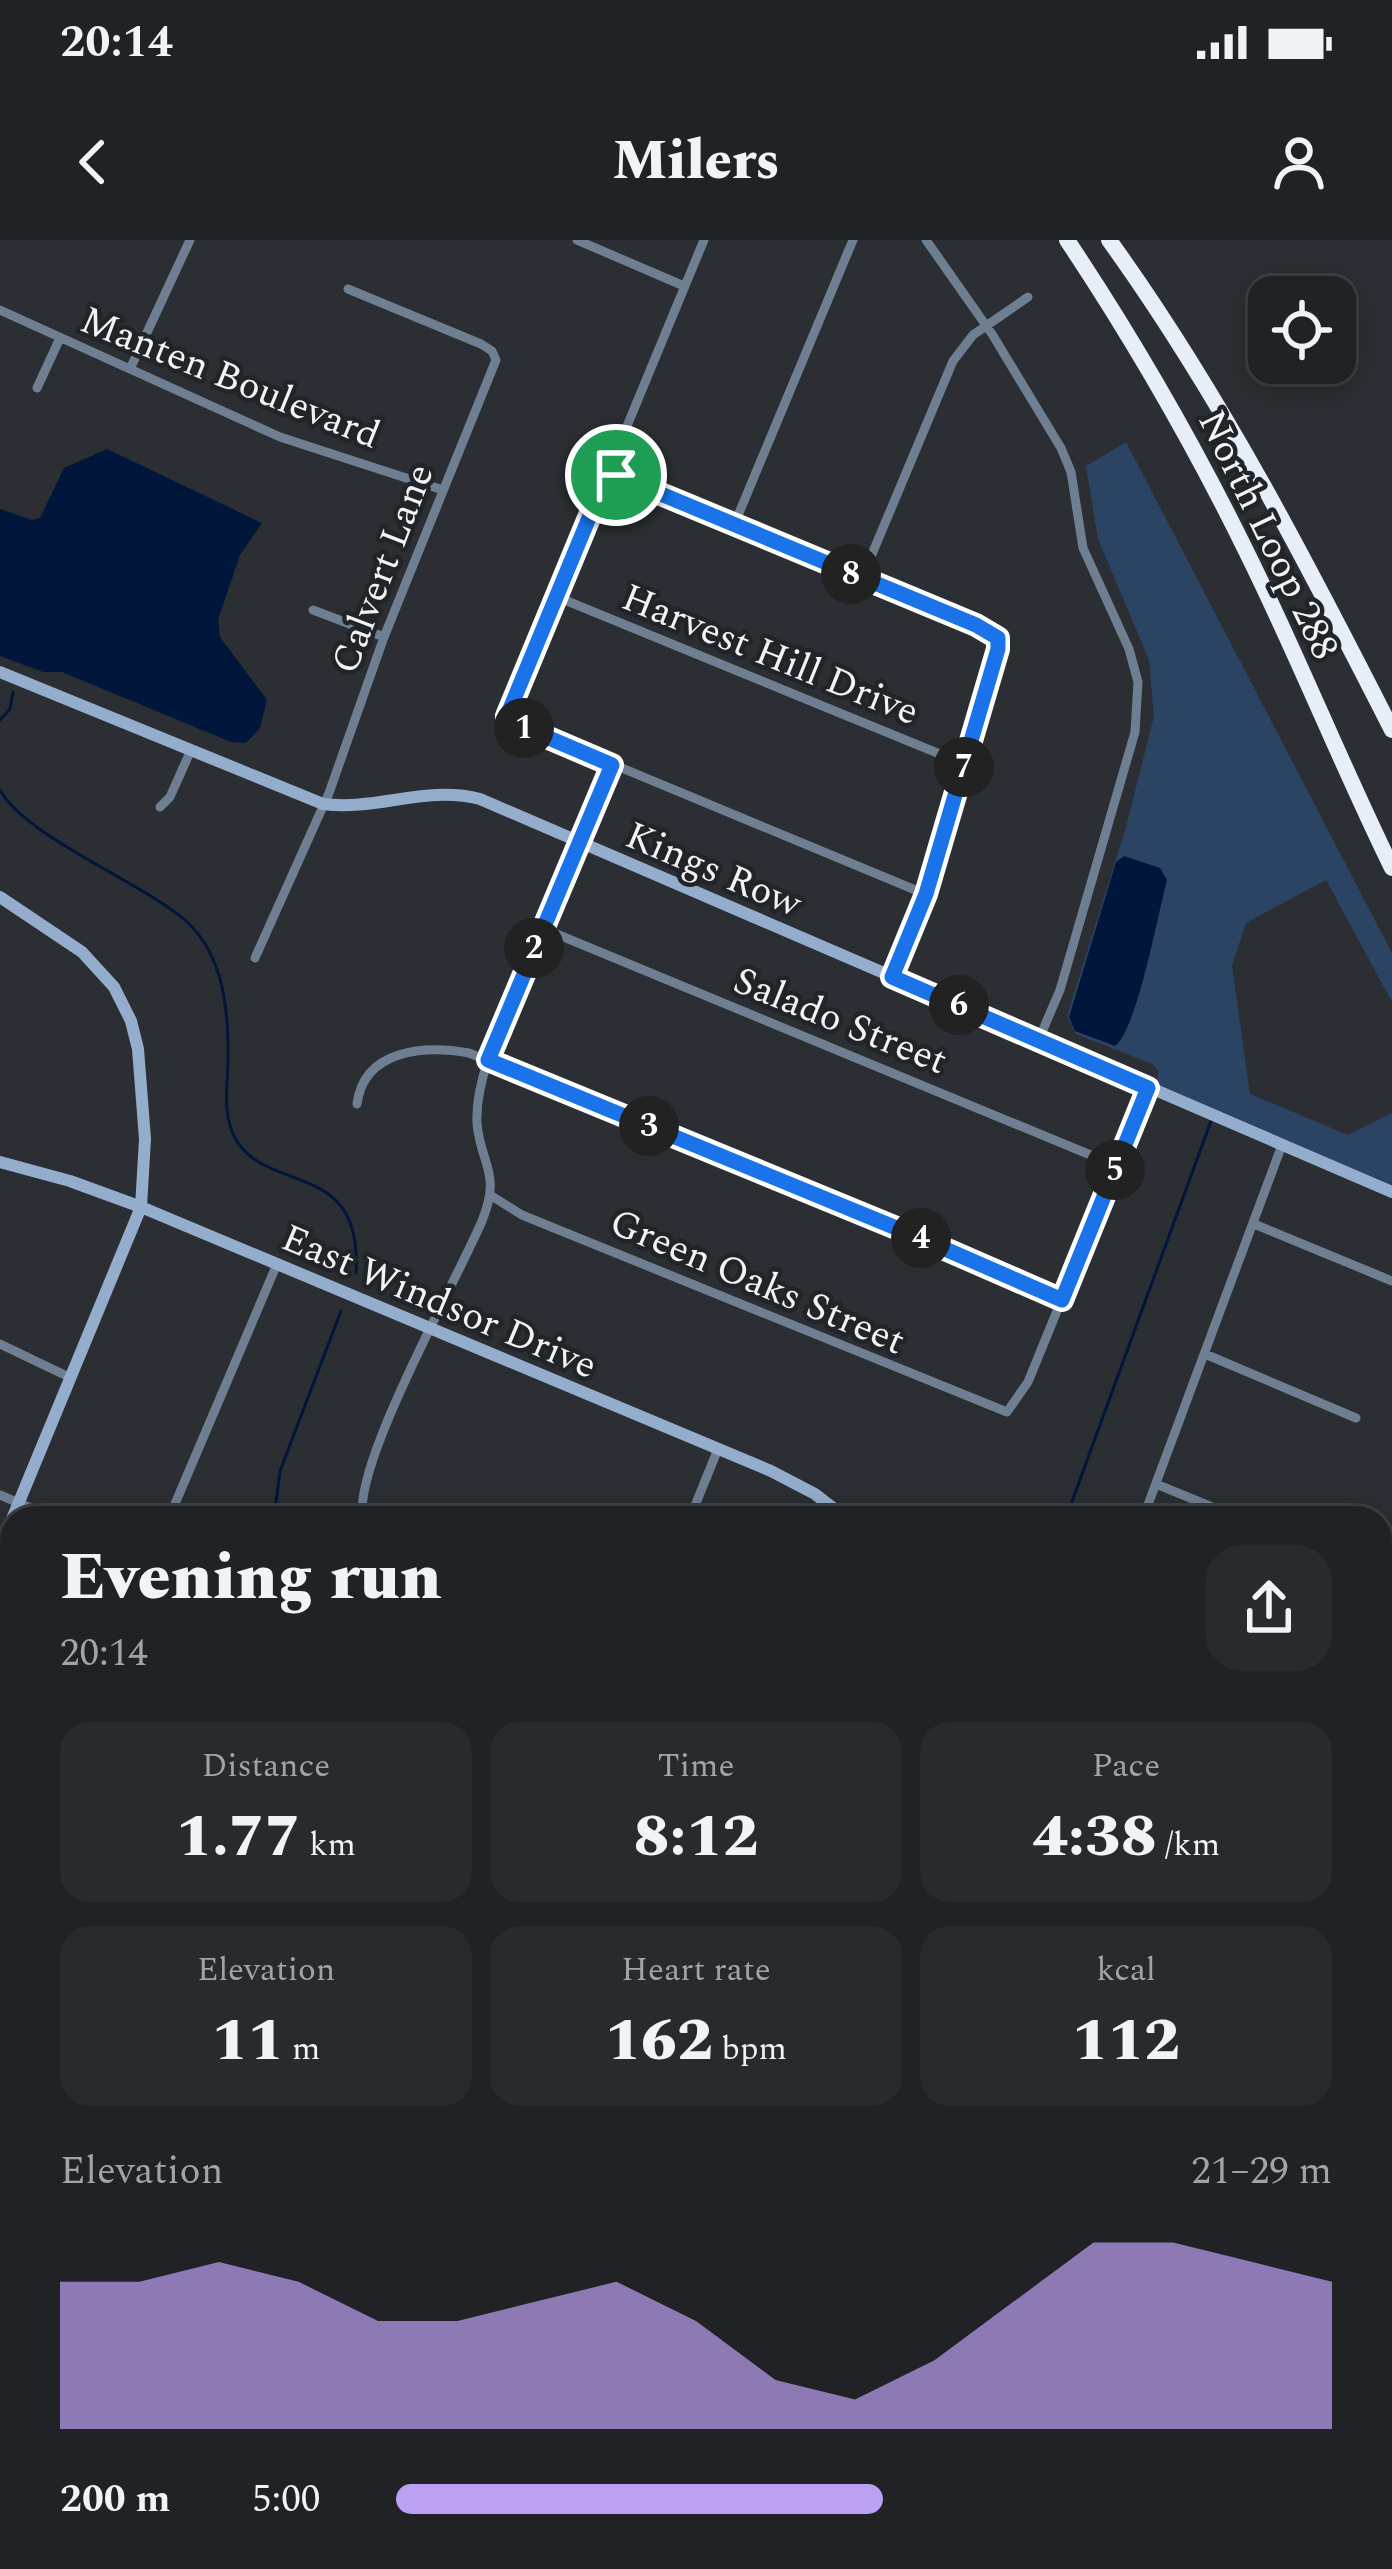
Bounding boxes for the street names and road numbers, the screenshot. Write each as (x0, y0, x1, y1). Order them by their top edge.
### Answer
street label: Manten Boulevard (71, 291, 389, 465)
street label: North Loop 288 (1182, 400, 1354, 670)
street label: Calvert Lane (316, 455, 450, 682)
street label: Harvest Hill Drive (613, 569, 927, 742)
street label: Kings Row (616, 807, 812, 934)
street label: Salado Street (724, 952, 956, 1091)
street label: Green Oaks Street (600, 1193, 914, 1371)
street label: East Windsor Drive (272, 1209, 606, 1395)

